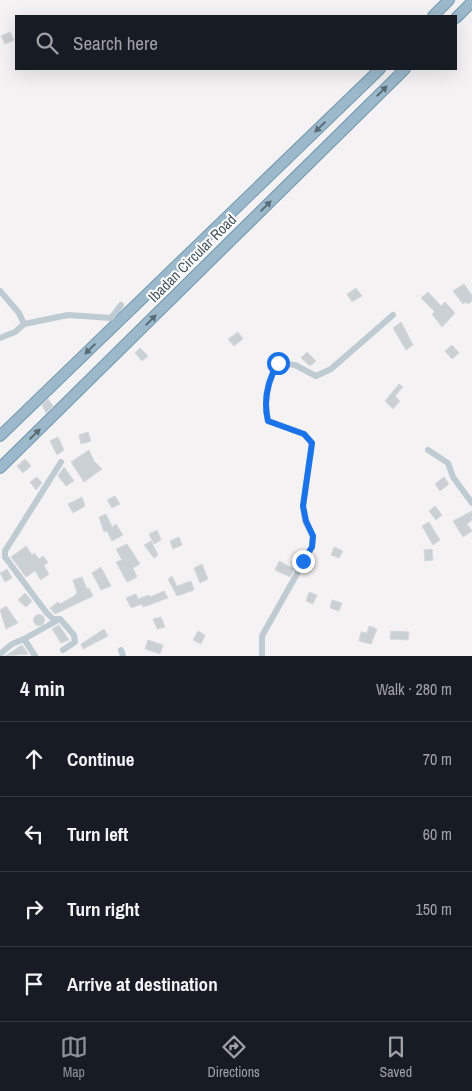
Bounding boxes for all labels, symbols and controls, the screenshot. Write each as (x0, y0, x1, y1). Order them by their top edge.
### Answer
search box (15, 15, 457, 70)
icon: search (33, 29, 61, 57)
text: Search here (73, 30, 158, 56)
one-way arrow (376, 85, 388, 97)
one-way arrow (314, 121, 326, 133)
one-way arrow (260, 200, 272, 212)
street label: Ibadan Circular Road (143, 209, 241, 307)
one-way arrow (145, 314, 157, 326)
one-way arrow (84, 343, 96, 355)
route start (267, 352, 290, 375)
one-way arrow (29, 428, 41, 440)
route end (292, 550, 315, 573)
text: 4 min (20, 674, 65, 703)
text: Walk · 280 m (376, 678, 452, 700)
icon: ahead (20, 745, 48, 773)
text: Continue (67, 746, 135, 772)
text: 70 m (423, 748, 452, 770)
icon: left (20, 820, 48, 848)
text: Turn left (67, 821, 128, 847)
text: 60 m (423, 823, 452, 845)
icon: right (20, 895, 48, 923)
text: Turn right (67, 896, 139, 922)
text: 150 m (416, 898, 452, 920)
icon: arrive (20, 970, 48, 998)
text: Arrive at destination (67, 971, 218, 997)
tab: Map (60, 1033, 88, 1081)
tab: Directions (208, 1033, 260, 1081)
tab: Saved (380, 1033, 412, 1081)

